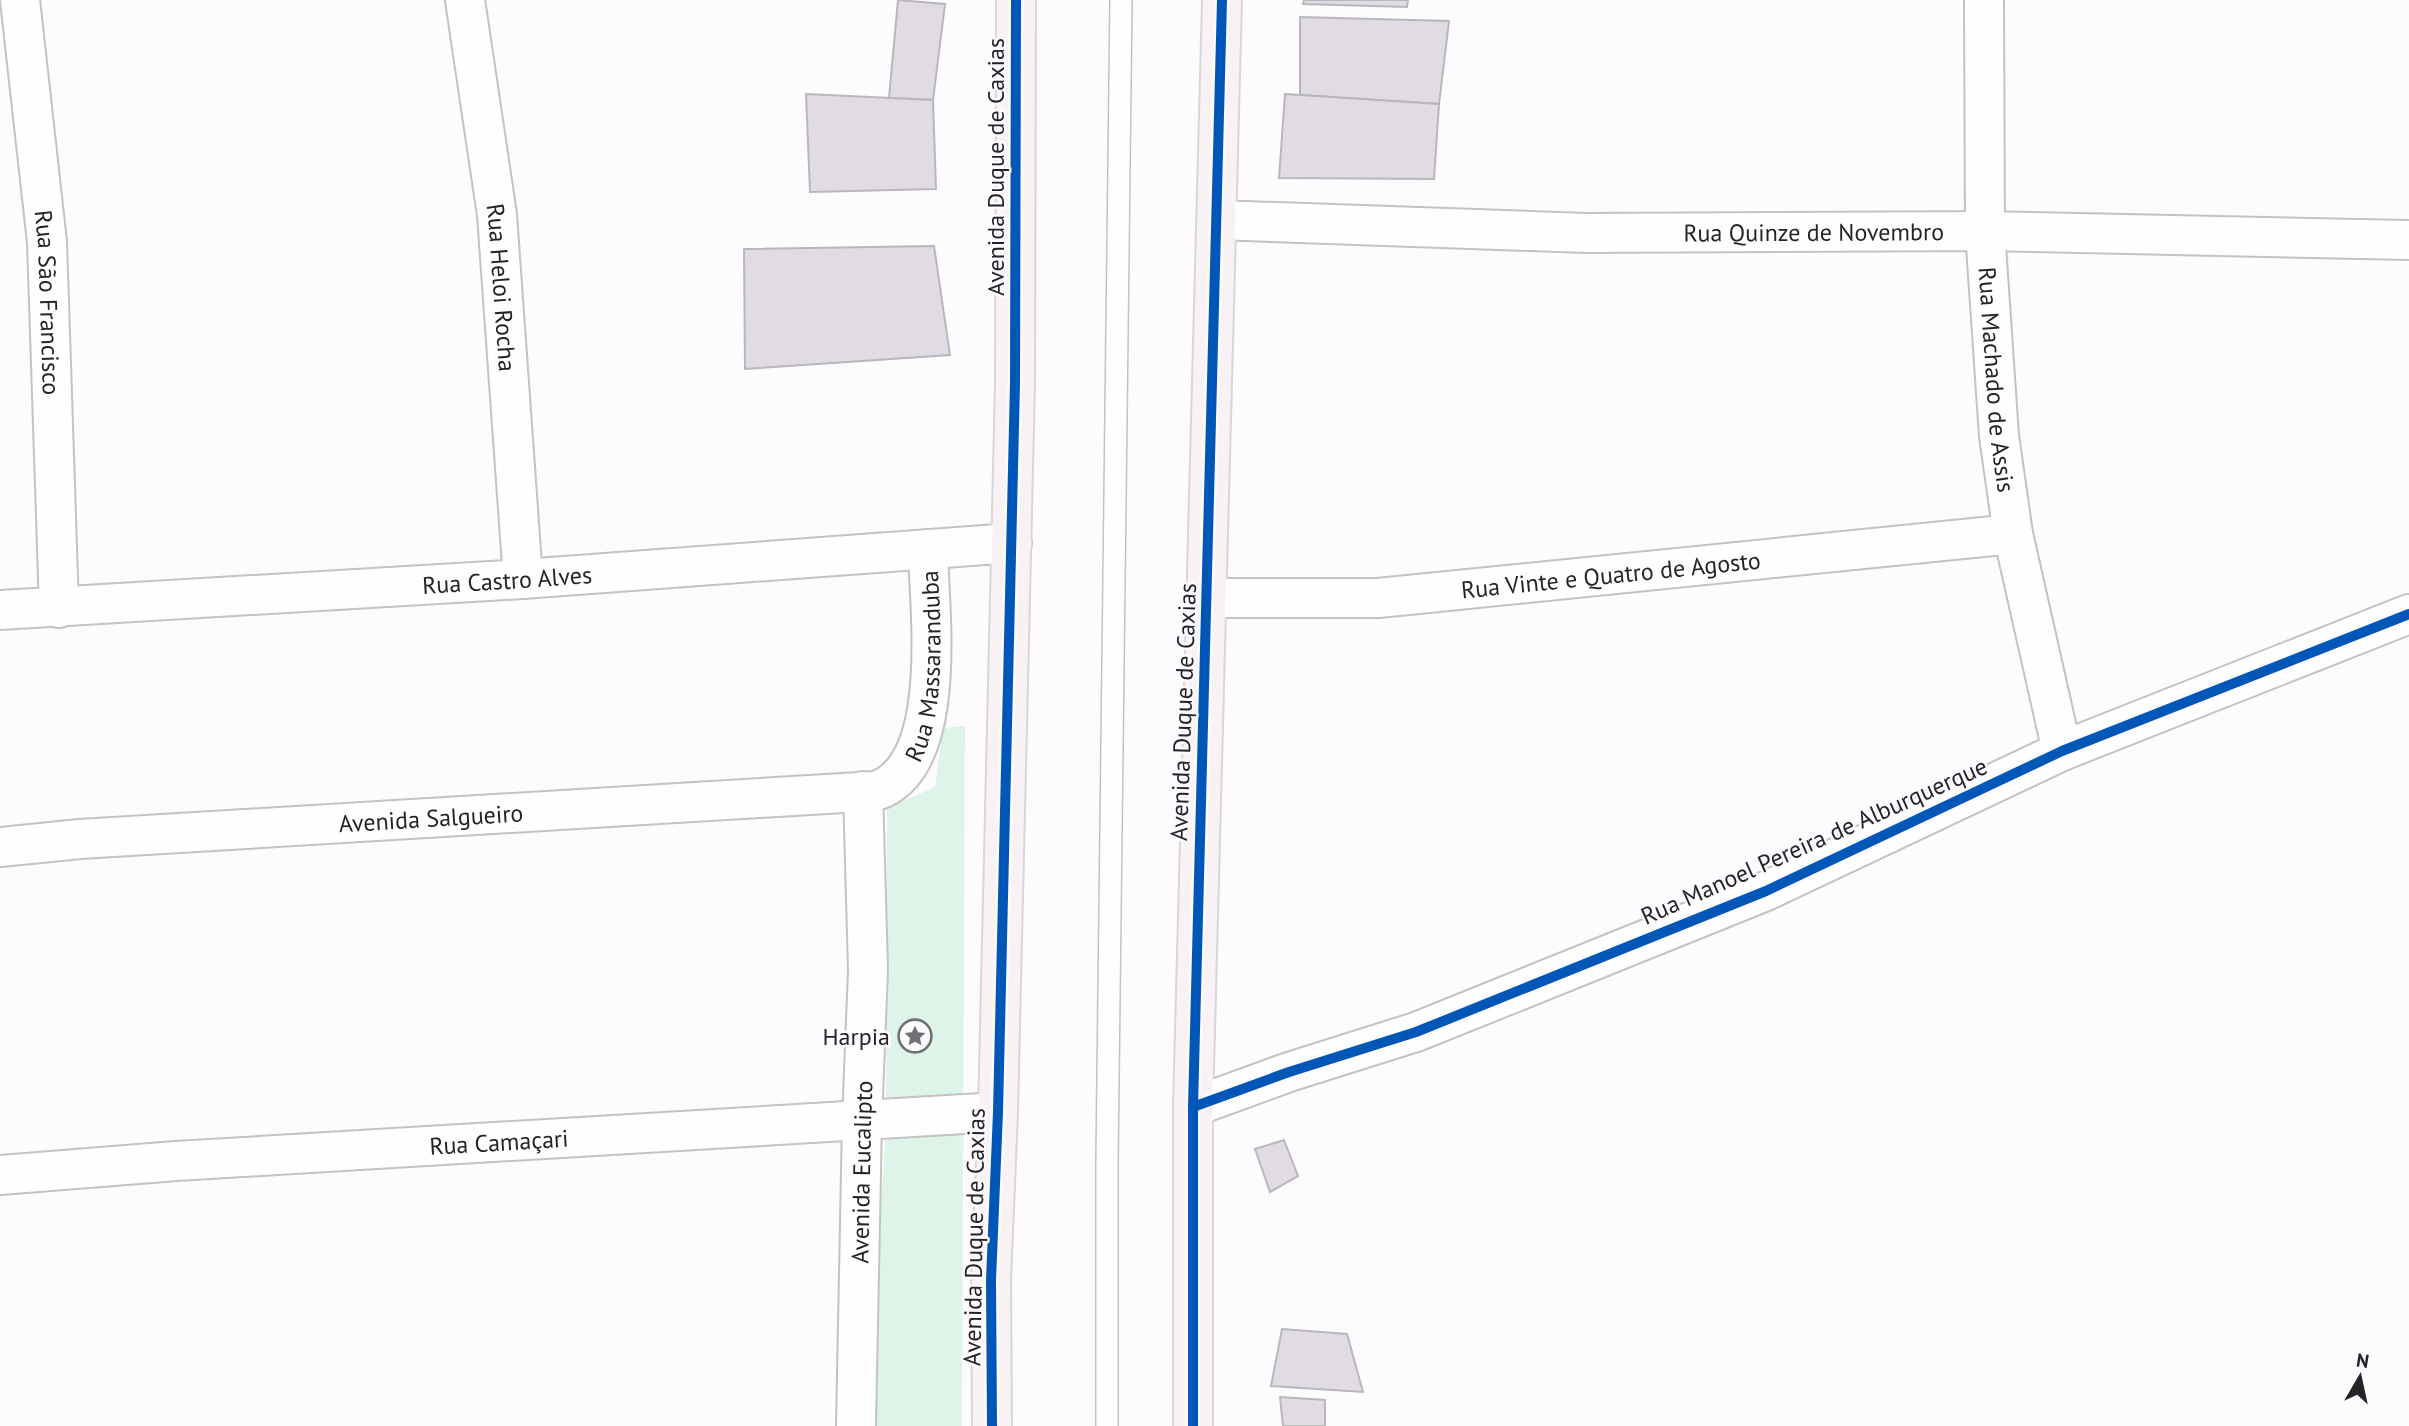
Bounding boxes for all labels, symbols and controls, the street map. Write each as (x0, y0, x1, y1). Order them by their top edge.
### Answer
street label: Avenida Duque de Caxias (980, 38, 1011, 296)
street label: Rua Heloi Rocha (480, 201, 524, 372)
street label: Rua São Francisco (28, 208, 68, 396)
street label: Rua Quinze de Novembro (1683, 216, 1944, 248)
street label: Rua Machado de Assis (1972, 266, 2022, 494)
street label: Rua Vinte e Quatro de Agosto (1460, 544, 1762, 605)
street label: Rua Castro Alves (421, 558, 593, 600)
street label: Rua Massaranduba (897, 570, 947, 767)
street label: Avenida Duque de Caxias (1163, 583, 1203, 841)
street label: Rua Manoel Pereira de Alburquerque (1636, 750, 1992, 932)
street label: Avenida Salgueiro (338, 797, 524, 839)
place icon: Harpia (896, 1017, 934, 1055)
place label: Harpia (822, 1021, 890, 1052)
street label: Avenida Eucalipto (844, 1080, 879, 1264)
street label: Avenida Duque de Caxias (956, 1108, 992, 1366)
street label: Rua Camaçari (428, 1122, 569, 1161)
north arrow (2325, 1342, 2395, 1412)
text: N (2355, 1347, 2371, 1373)

